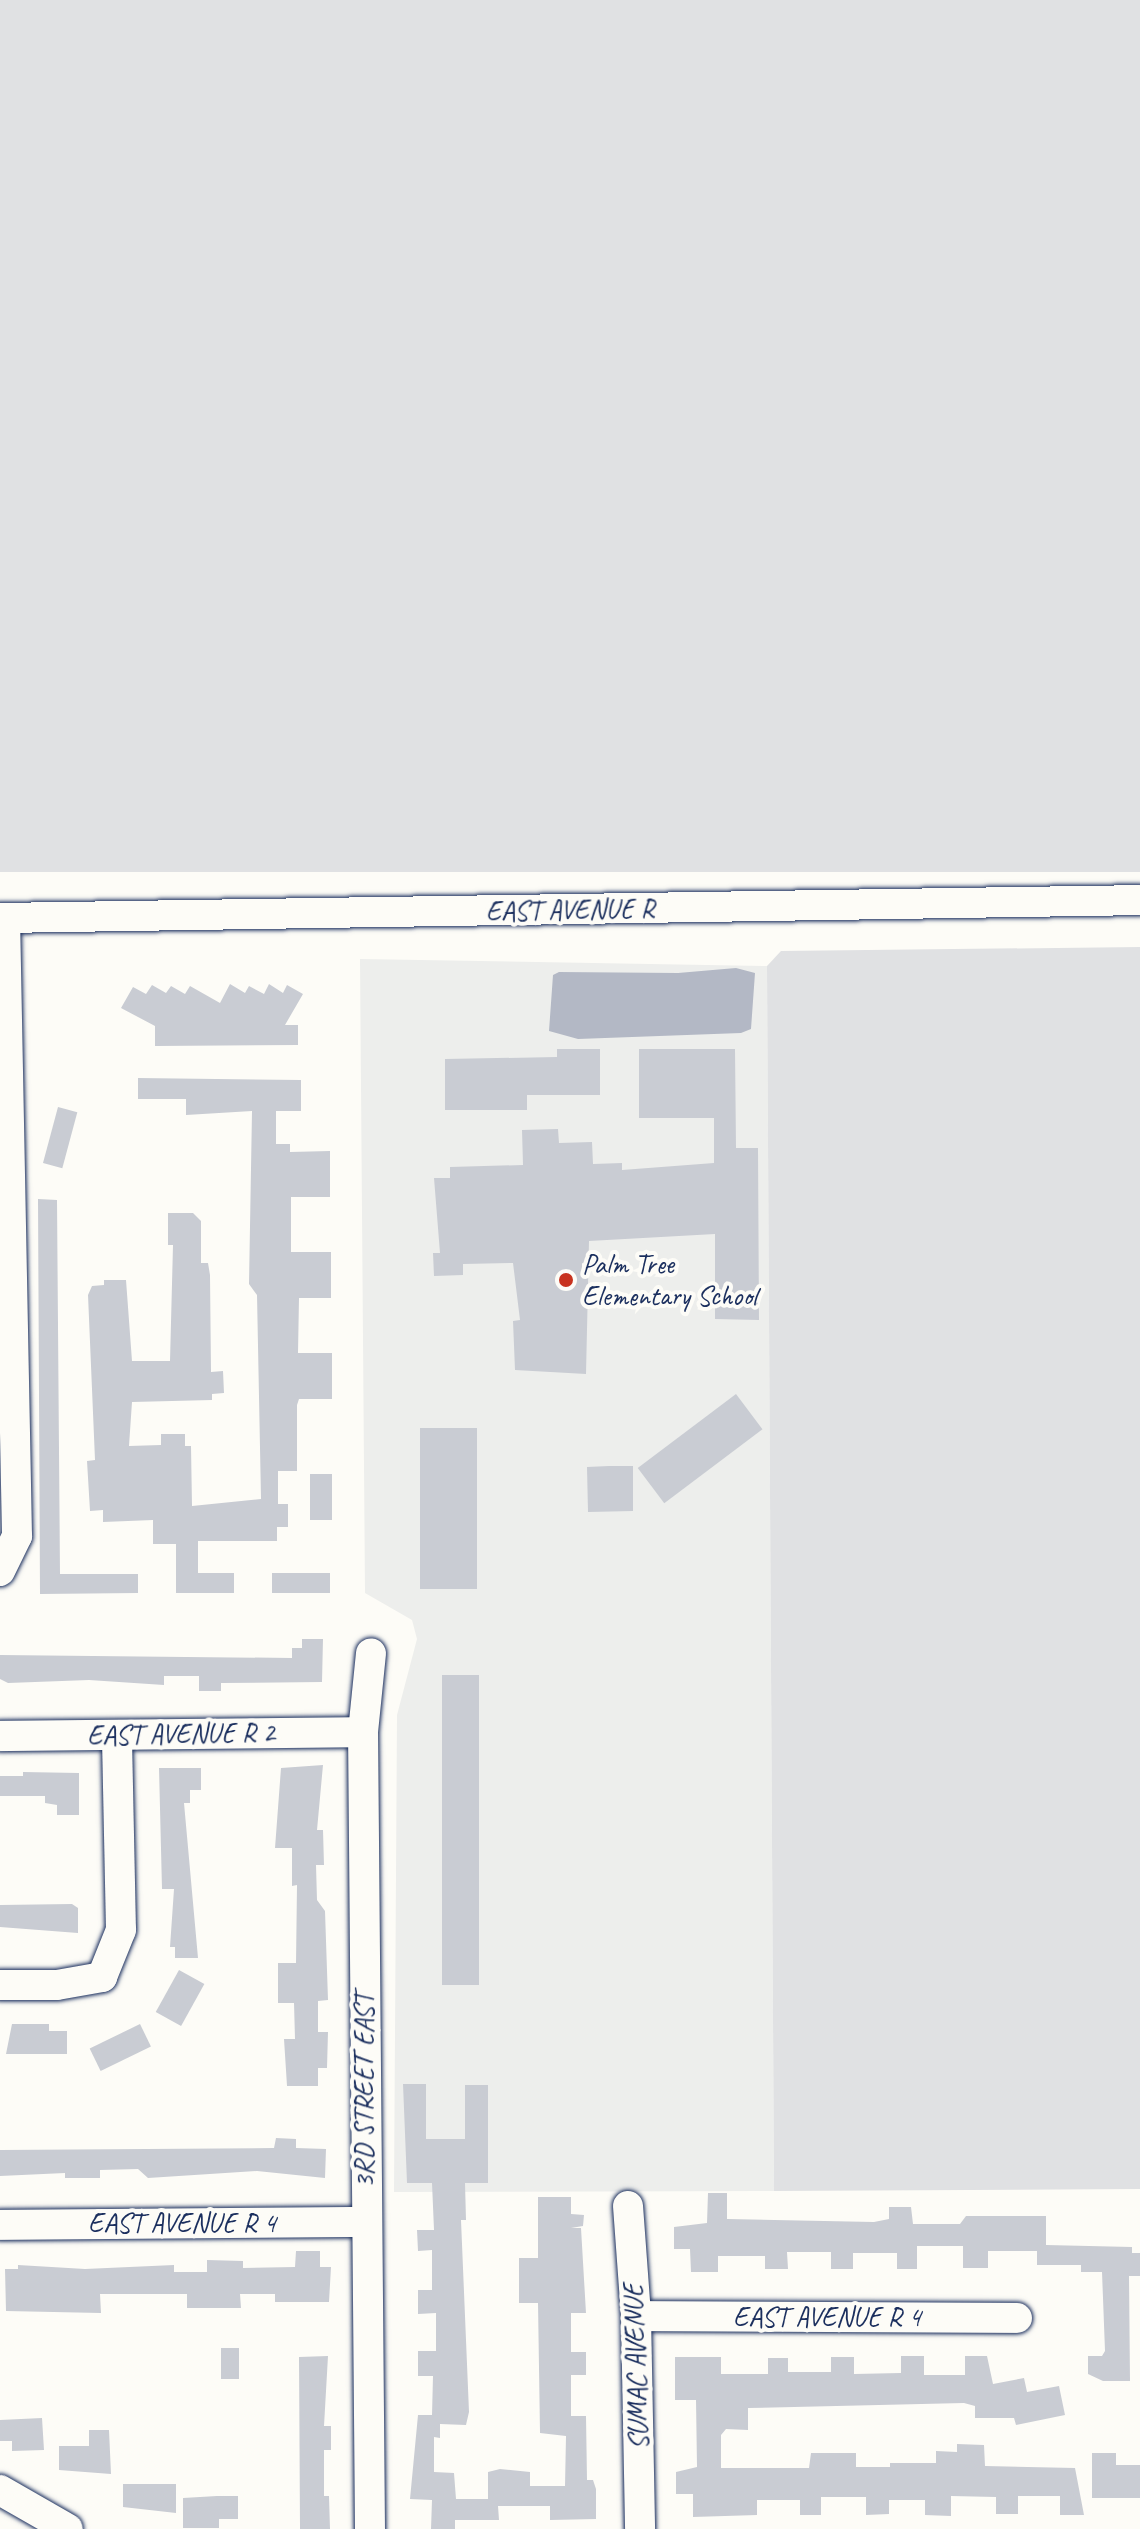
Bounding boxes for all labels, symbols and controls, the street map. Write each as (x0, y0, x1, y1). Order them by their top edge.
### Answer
street label: EAST AVENUE R (485, 892, 655, 928)
place label: Palm Tree Elementary School (582, 1247, 757, 1313)
marker: Palm Tree Elementary School (557, 1271, 575, 1289)
street label: EAST AVENUE R 2 (87, 1716, 275, 1752)
street label: 3RD STREET EAST (347, 1994, 381, 2188)
street label: EAST AVENUE R 4 (88, 2206, 276, 2240)
street label: SUMAC AVENUE (616, 2283, 656, 2451)
street label: EAST AVENUE R 4 (733, 2300, 921, 2334)

